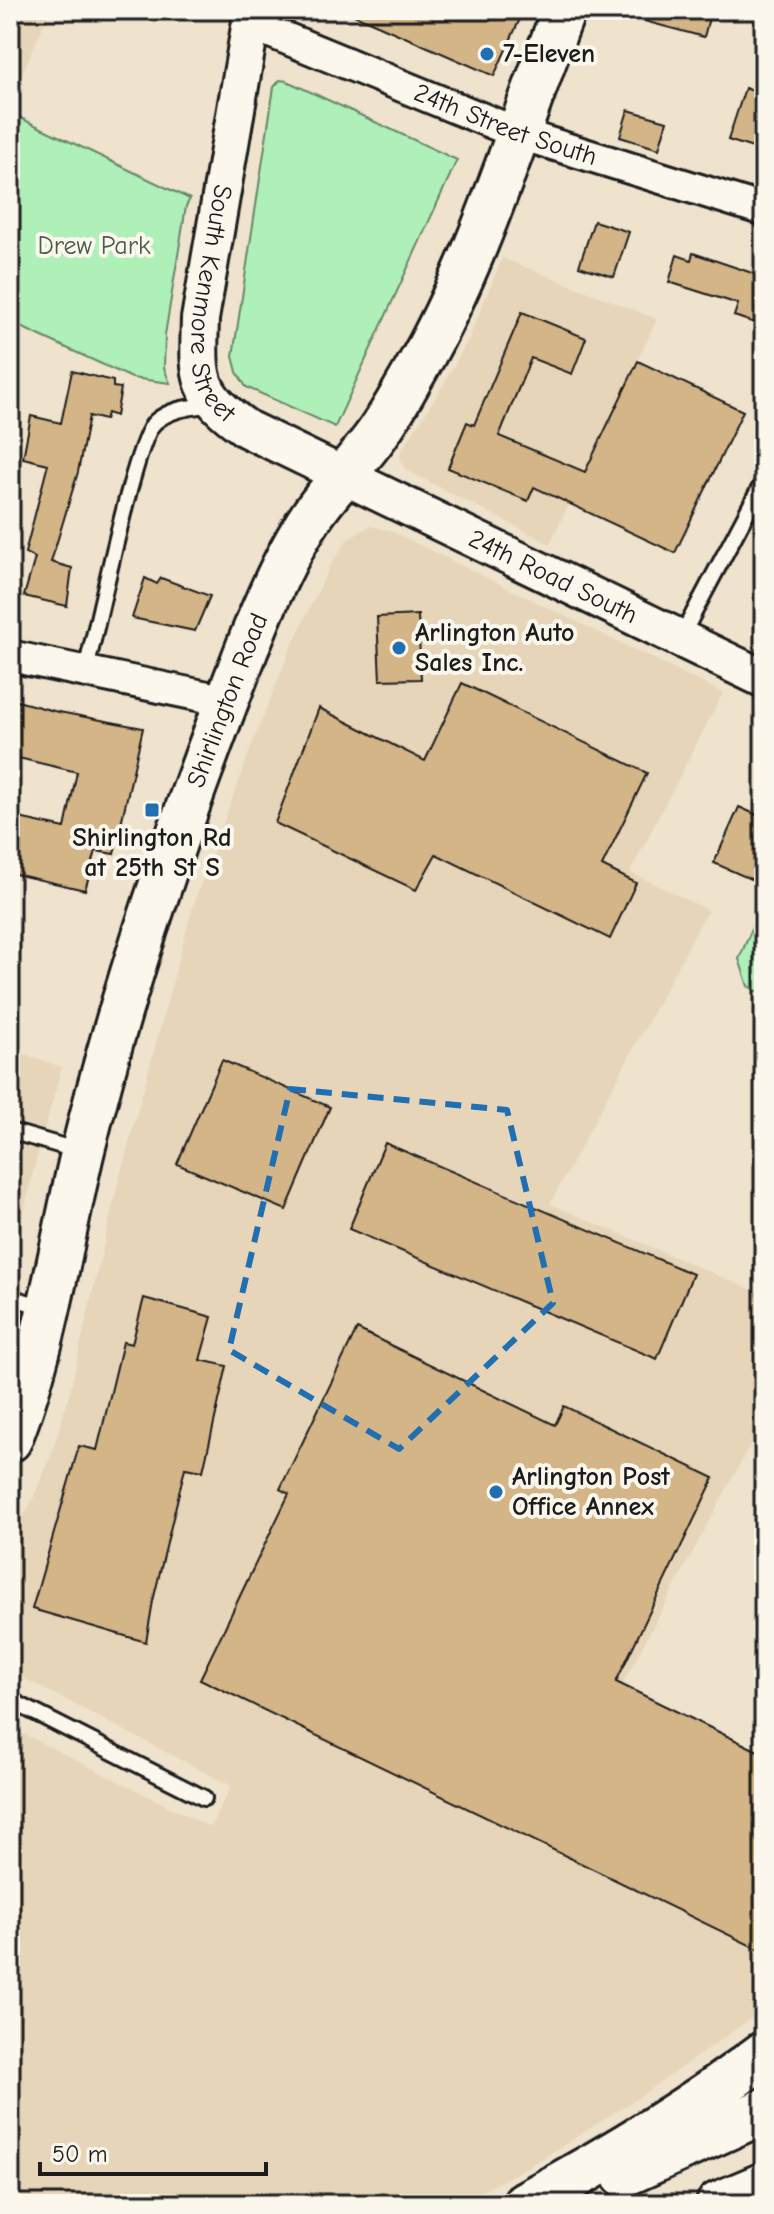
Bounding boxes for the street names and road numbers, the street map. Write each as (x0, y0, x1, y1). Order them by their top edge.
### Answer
street label: 24th Street South (410, 77, 601, 172)
street label: South Kenmore Street (184, 182, 242, 430)
street label: 24th Road South (464, 523, 642, 630)
street label: Shirlington Road (181, 609, 275, 792)

